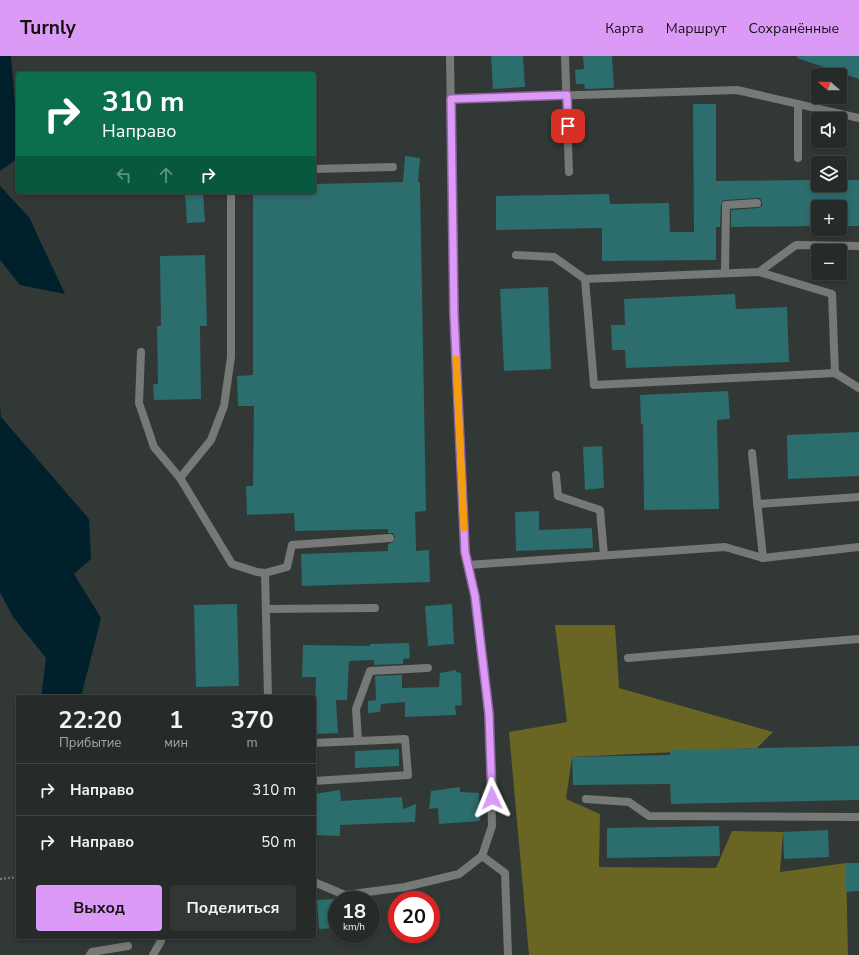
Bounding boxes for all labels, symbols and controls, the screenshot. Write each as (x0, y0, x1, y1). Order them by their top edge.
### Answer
text: Turnly (20, 15, 76, 41)
text: Карта (605, 19, 644, 38)
text: Маршрут (666, 19, 727, 38)
text: Сохранённые (749, 19, 839, 38)
north arrow (811, 68, 847, 104)
map controls (811, 68, 847, 280)
text: 310 m (102, 83, 185, 121)
icon: right (36, 88, 88, 140)
pin (551, 109, 585, 143)
button: sound (811, 112, 847, 148)
icon: arrive (557, 115, 579, 137)
text: Направо (102, 119, 176, 143)
button: layers (811, 156, 847, 192)
icon: left (113, 164, 135, 186)
icon: ahead (155, 164, 177, 186)
icon: right (197, 164, 219, 186)
button: + (811, 200, 847, 236)
button: − (811, 244, 847, 280)
text: 22:20 (58, 704, 122, 736)
text: 1 (169, 704, 183, 736)
text: 370 (230, 704, 274, 736)
text: Прибытие (59, 734, 121, 752)
text: мин (164, 734, 188, 752)
text: m (246, 734, 258, 752)
position arrow (471, 777, 513, 819)
icon: right (36, 779, 58, 801)
text: Направо (70, 780, 134, 800)
text: 310 m (252, 780, 296, 800)
icon: right (36, 831, 58, 853)
text: Направо (70, 832, 134, 852)
text: 50 m (261, 832, 296, 852)
button: Выход (36, 885, 162, 931)
button: Поделиться (170, 885, 296, 931)
speed limit sign: 20 (388, 891, 440, 943)
text: 18 (342, 898, 366, 925)
text: km/h (343, 920, 365, 934)

